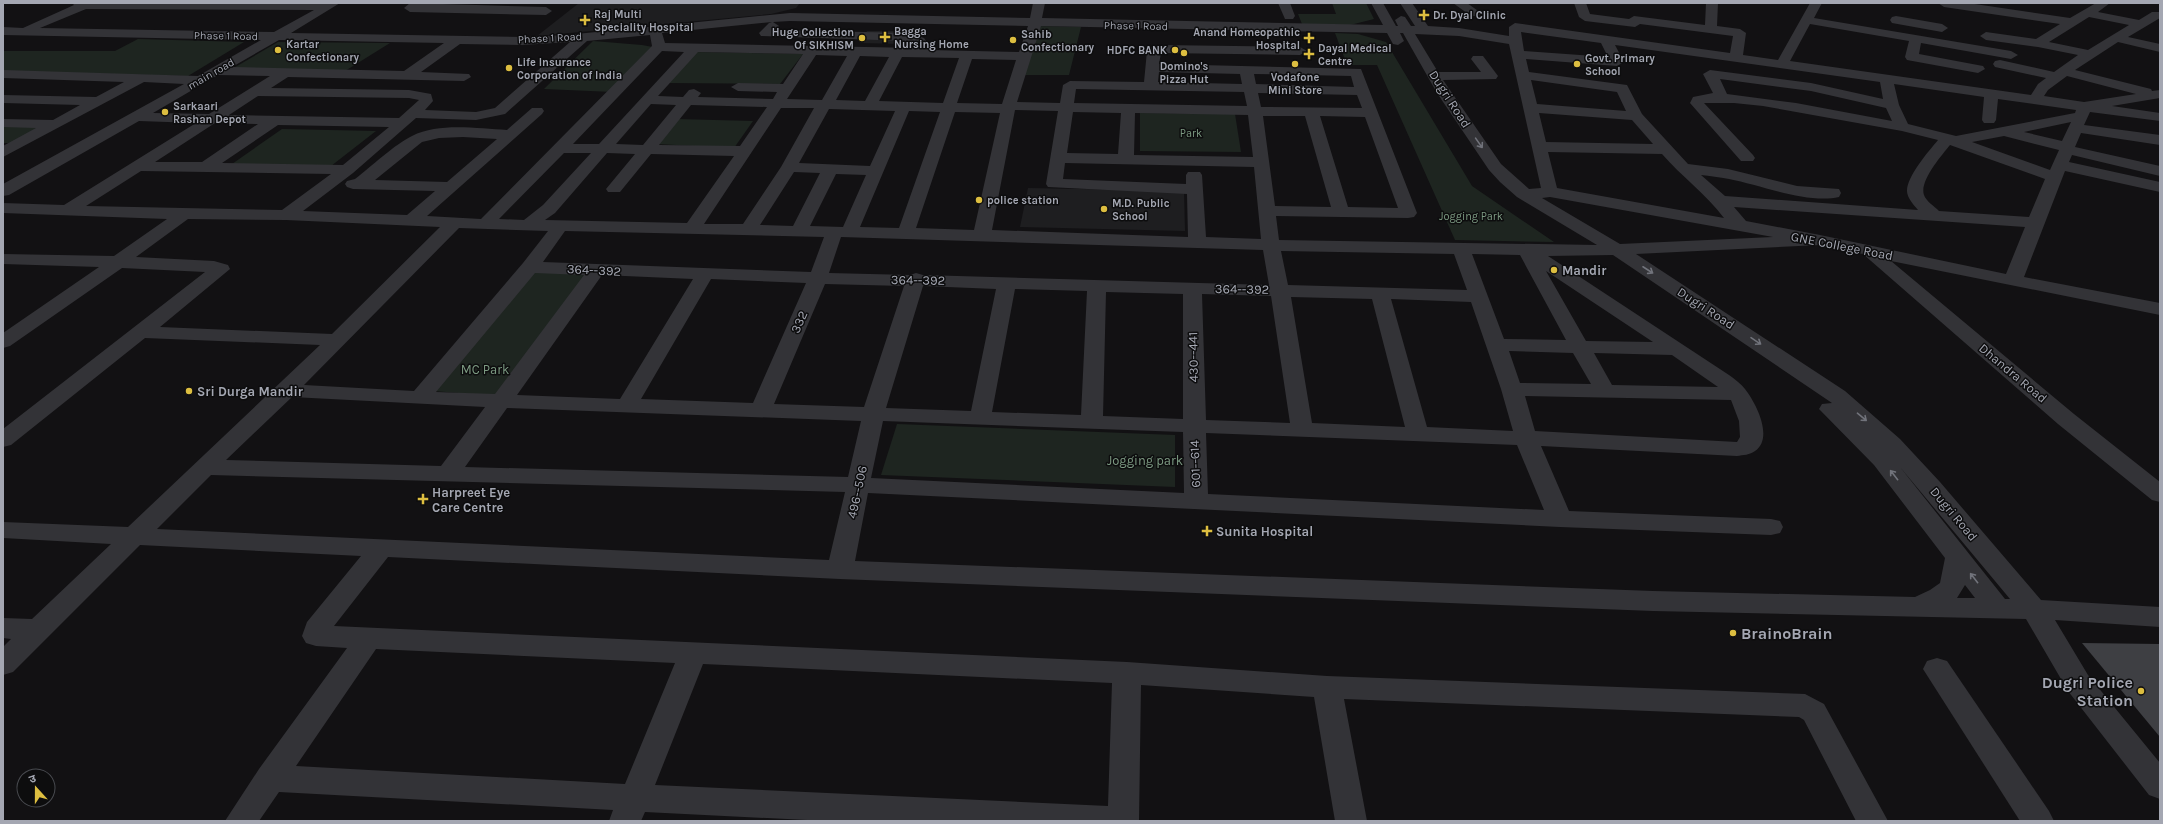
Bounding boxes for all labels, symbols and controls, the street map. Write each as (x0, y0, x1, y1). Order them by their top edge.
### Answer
place label: Raj Multi Speciality Hospital (594, 8, 693, 34)
marker: Dr. Dyal Clinic (1418, 9, 1430, 21)
place label: Dr. Dyal Clinic (1433, 9, 1506, 22)
marker: Raj Multi Speciality Hospital (579, 14, 591, 26)
street label: Phase 1 Road (1104, 19, 1168, 33)
place label: Bagga Nursing Home (894, 25, 969, 51)
place label: Huge Collection Of SIKHISM (772, 26, 854, 52)
place label: Anand Homeopathic Hospital (1193, 26, 1300, 52)
place label: Sahib Confectionary (1021, 28, 1095, 54)
street label: Phase 1 Road (194, 29, 258, 43)
street label: Phase 1 Road (518, 30, 582, 46)
marker: Bagga Nursing Home (879, 31, 891, 43)
marker: Anand Homeopathic Hospital (1303, 32, 1315, 44)
marker: Huge Collection Of SIKHISM (857, 33, 867, 43)
marker: Sahib Confectionary (1008, 35, 1018, 45)
place label: Kartar Confectionary (286, 38, 360, 64)
place label: Dayal Medical Centre (1318, 42, 1392, 68)
place label: HDFC BANK (1107, 44, 1168, 57)
marker: Kartar Confectionary (273, 45, 283, 55)
marker: HDFC BANK (1170, 45, 1180, 55)
marker: Domino's Pizza Hut (1179, 48, 1189, 58)
marker: Dayal Medical Centre (1303, 48, 1315, 60)
place label: Govt. Primary School (1585, 52, 1655, 78)
street label: main road (185, 56, 237, 92)
place label: Life Insurance Corporation of India (517, 56, 622, 82)
marker: Vodafone Mini Store (1290, 59, 1300, 69)
marker: Govt. Primary School (1572, 59, 1582, 69)
place label: Domino's Pizza Hut (1159, 60, 1209, 86)
marker: Life Insurance Corporation of India (504, 63, 514, 73)
street label: Dugri Road (1426, 67, 1474, 131)
place label: Vodafone Mini Store (1268, 71, 1322, 97)
place label: Sarkaari Rashan Depot (173, 100, 247, 126)
marker: Sarkaari Rashan Depot (160, 107, 170, 117)
park label: Park (1180, 127, 1202, 140)
one-way arrow (1475, 137, 1483, 148)
place label: police station (987, 194, 1059, 207)
marker: police station (974, 195, 984, 205)
place label: M.D. Public School (1112, 197, 1170, 223)
marker: M.D. Public School (1099, 204, 1109, 214)
park label: Jogging Park (1439, 210, 1503, 223)
street label: GNE College Road (1790, 229, 1894, 263)
street label: 364--392 (567, 261, 621, 279)
place label: Mandir (1562, 263, 1607, 278)
marker: Mandir (1549, 265, 1559, 275)
one-way arrow (1642, 266, 1653, 274)
street label: 364--392 (891, 272, 945, 288)
street label: 364--392 (1215, 281, 1269, 297)
street label: Dugri Road (1674, 284, 1738, 332)
street label: 332 (787, 308, 811, 336)
street label: 430--441 (1185, 332, 1201, 382)
one-way arrow (1750, 337, 1761, 345)
street label: Dhandra Road (1976, 340, 2050, 406)
park label: MC Park (461, 362, 509, 377)
place label: Sri Durga Mandir (197, 384, 304, 399)
marker: Sri Durga Mandir (184, 386, 194, 396)
one-way arrow (1857, 412, 1867, 421)
street label: 601--614 (1187, 440, 1203, 488)
park label: Jogging park (1107, 453, 1183, 468)
street label: 496--506 (844, 464, 870, 520)
one-way arrow (1890, 470, 1898, 481)
street label: Dugri Road (1927, 484, 1981, 544)
place label: Harpreet Eye Care Centre (432, 485, 510, 515)
marker: Harpreet Eye Care Centre (417, 493, 429, 505)
place label: Sunita Hospital (1216, 524, 1313, 539)
marker: Sunita Hospital (1201, 525, 1213, 537)
one-way arrow (1970, 572, 1978, 583)
place label: BrainoBrain (1741, 624, 1833, 643)
marker: BrainoBrain (1728, 628, 1738, 638)
place label: Dugri Police Station (2042, 673, 2133, 710)
marker: Dugri Police Station (2136, 686, 2146, 696)
north arrow (16, 768, 56, 808)
text: उ (27, 772, 38, 786)

